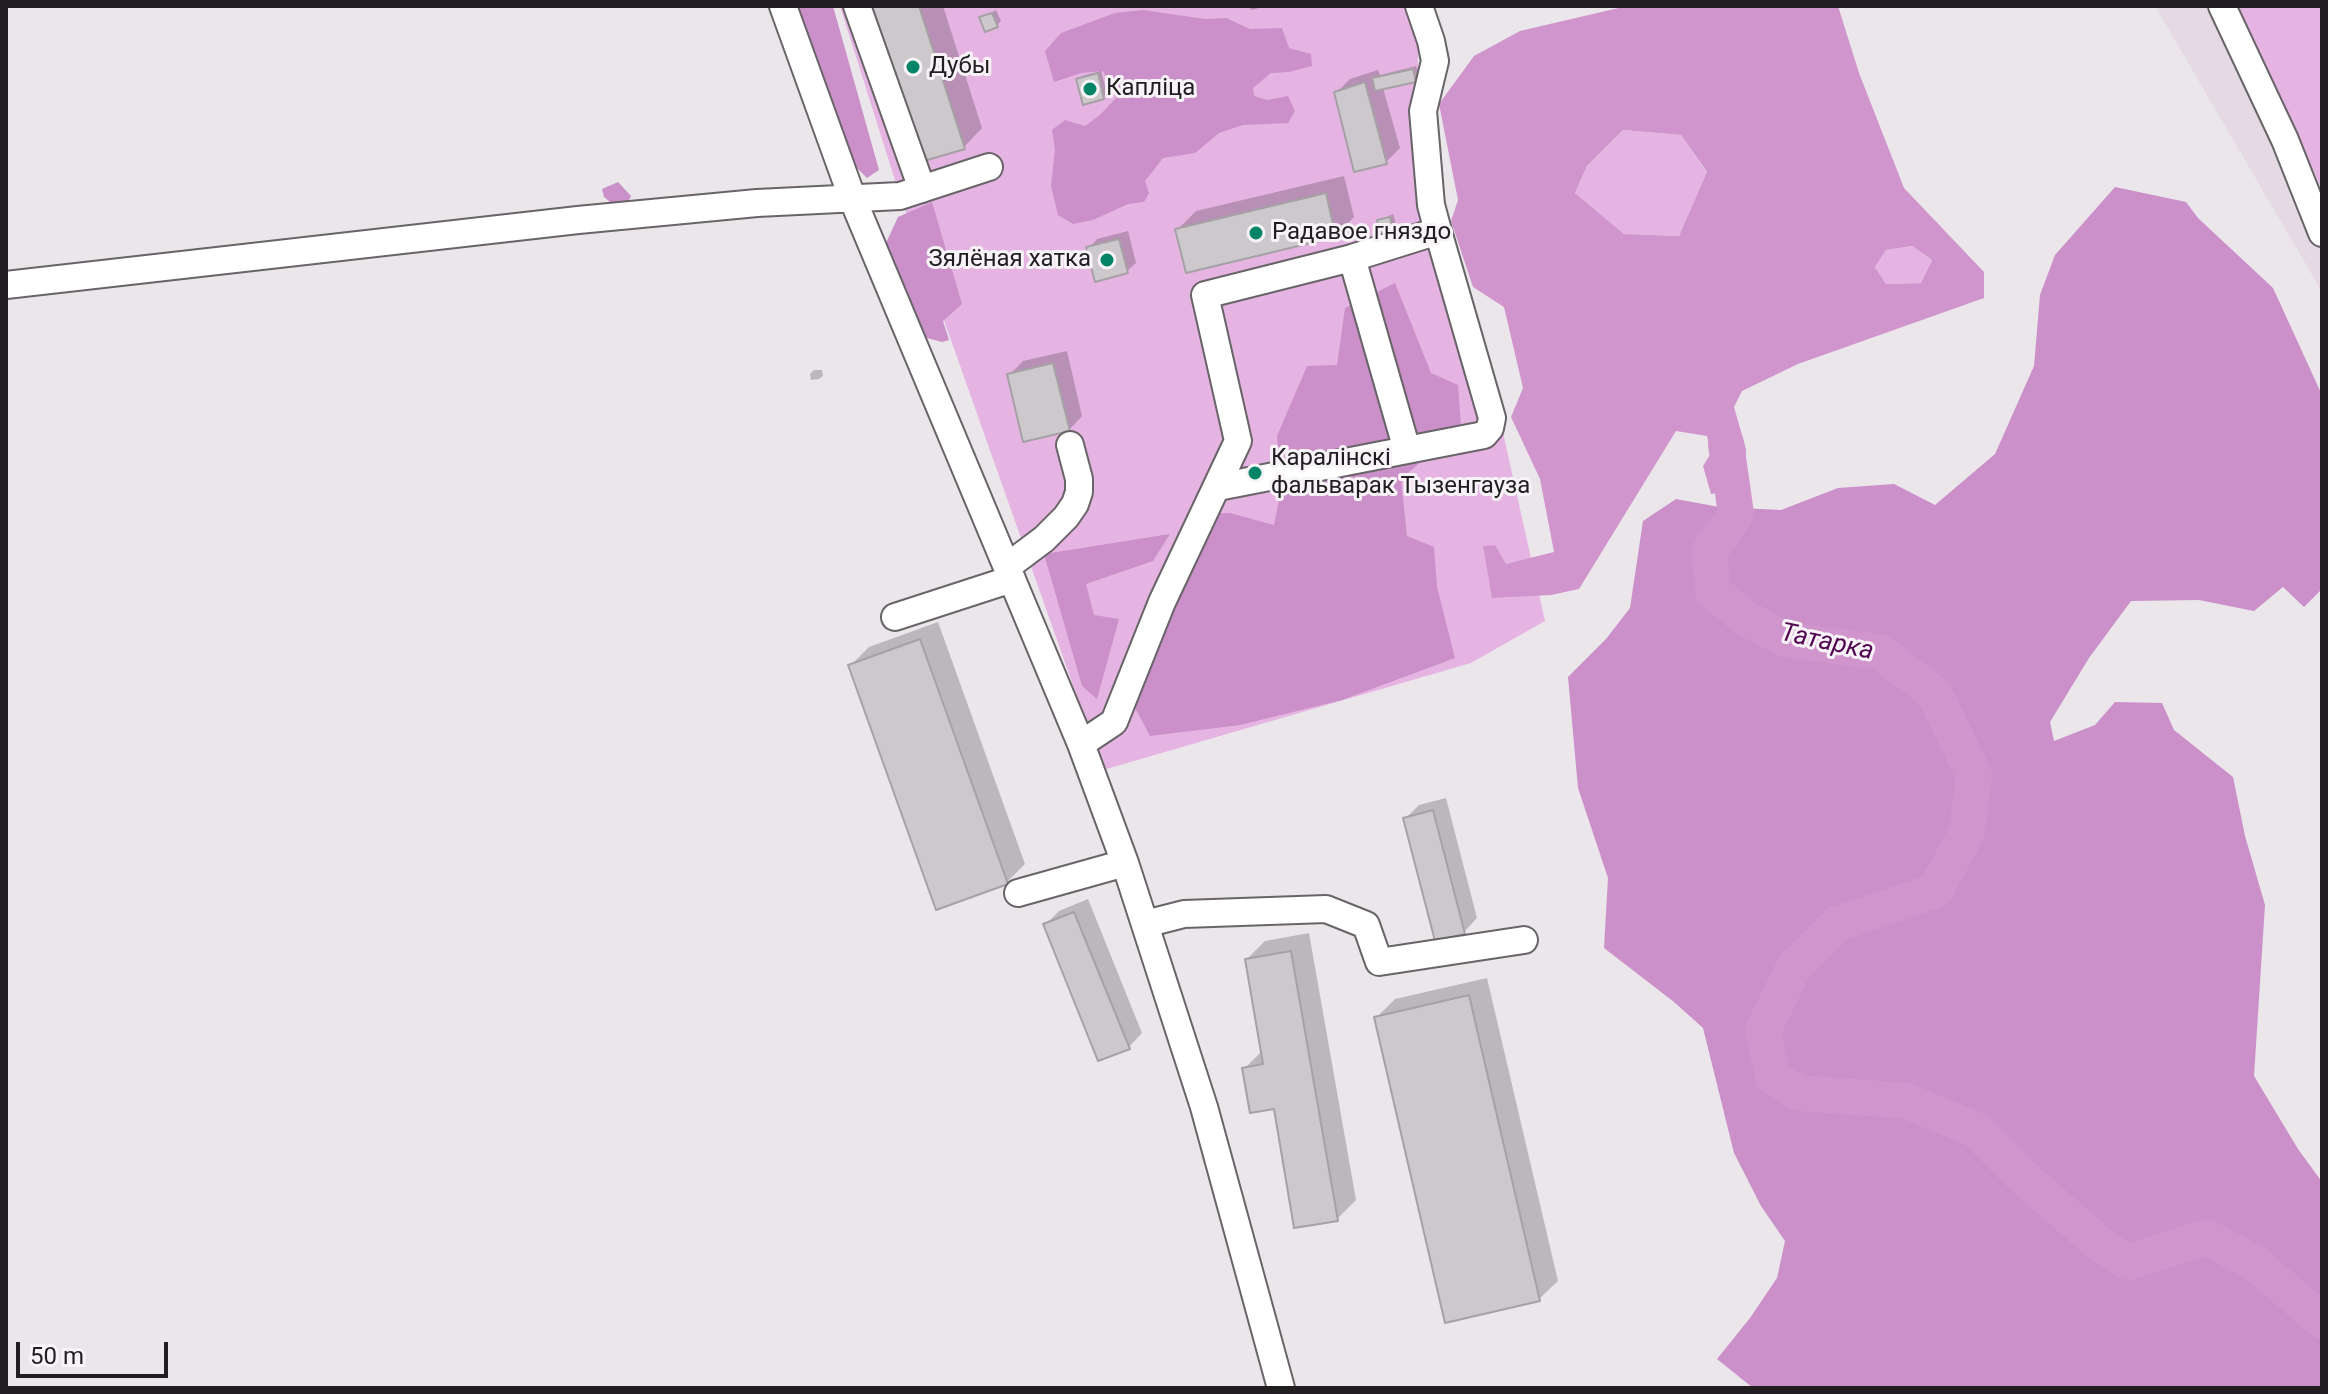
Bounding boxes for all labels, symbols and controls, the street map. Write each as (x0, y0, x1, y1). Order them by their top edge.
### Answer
place label: Дубы (929, 53, 990, 81)
marker: Дубы (904, 58, 922, 76)
place label: Капліца (1106, 75, 1195, 103)
marker: Капліца (1081, 80, 1099, 98)
place label: Радавое гняздо (1272, 219, 1451, 247)
marker: Радавое гняздо (1247, 224, 1265, 242)
place label: Зялёная хатка (929, 246, 1091, 274)
marker: Зялёная хатка (1098, 251, 1116, 269)
place label: Каралінскі фальварак Тызенгауза (1271, 445, 1530, 501)
marker: Каралінскі фальварак Тызенгауза (1246, 464, 1264, 482)
water label: Татарка (1778, 618, 1876, 668)
scale bar (20, 1326, 172, 1376)
text: 50 m (30, 1342, 84, 1370)

